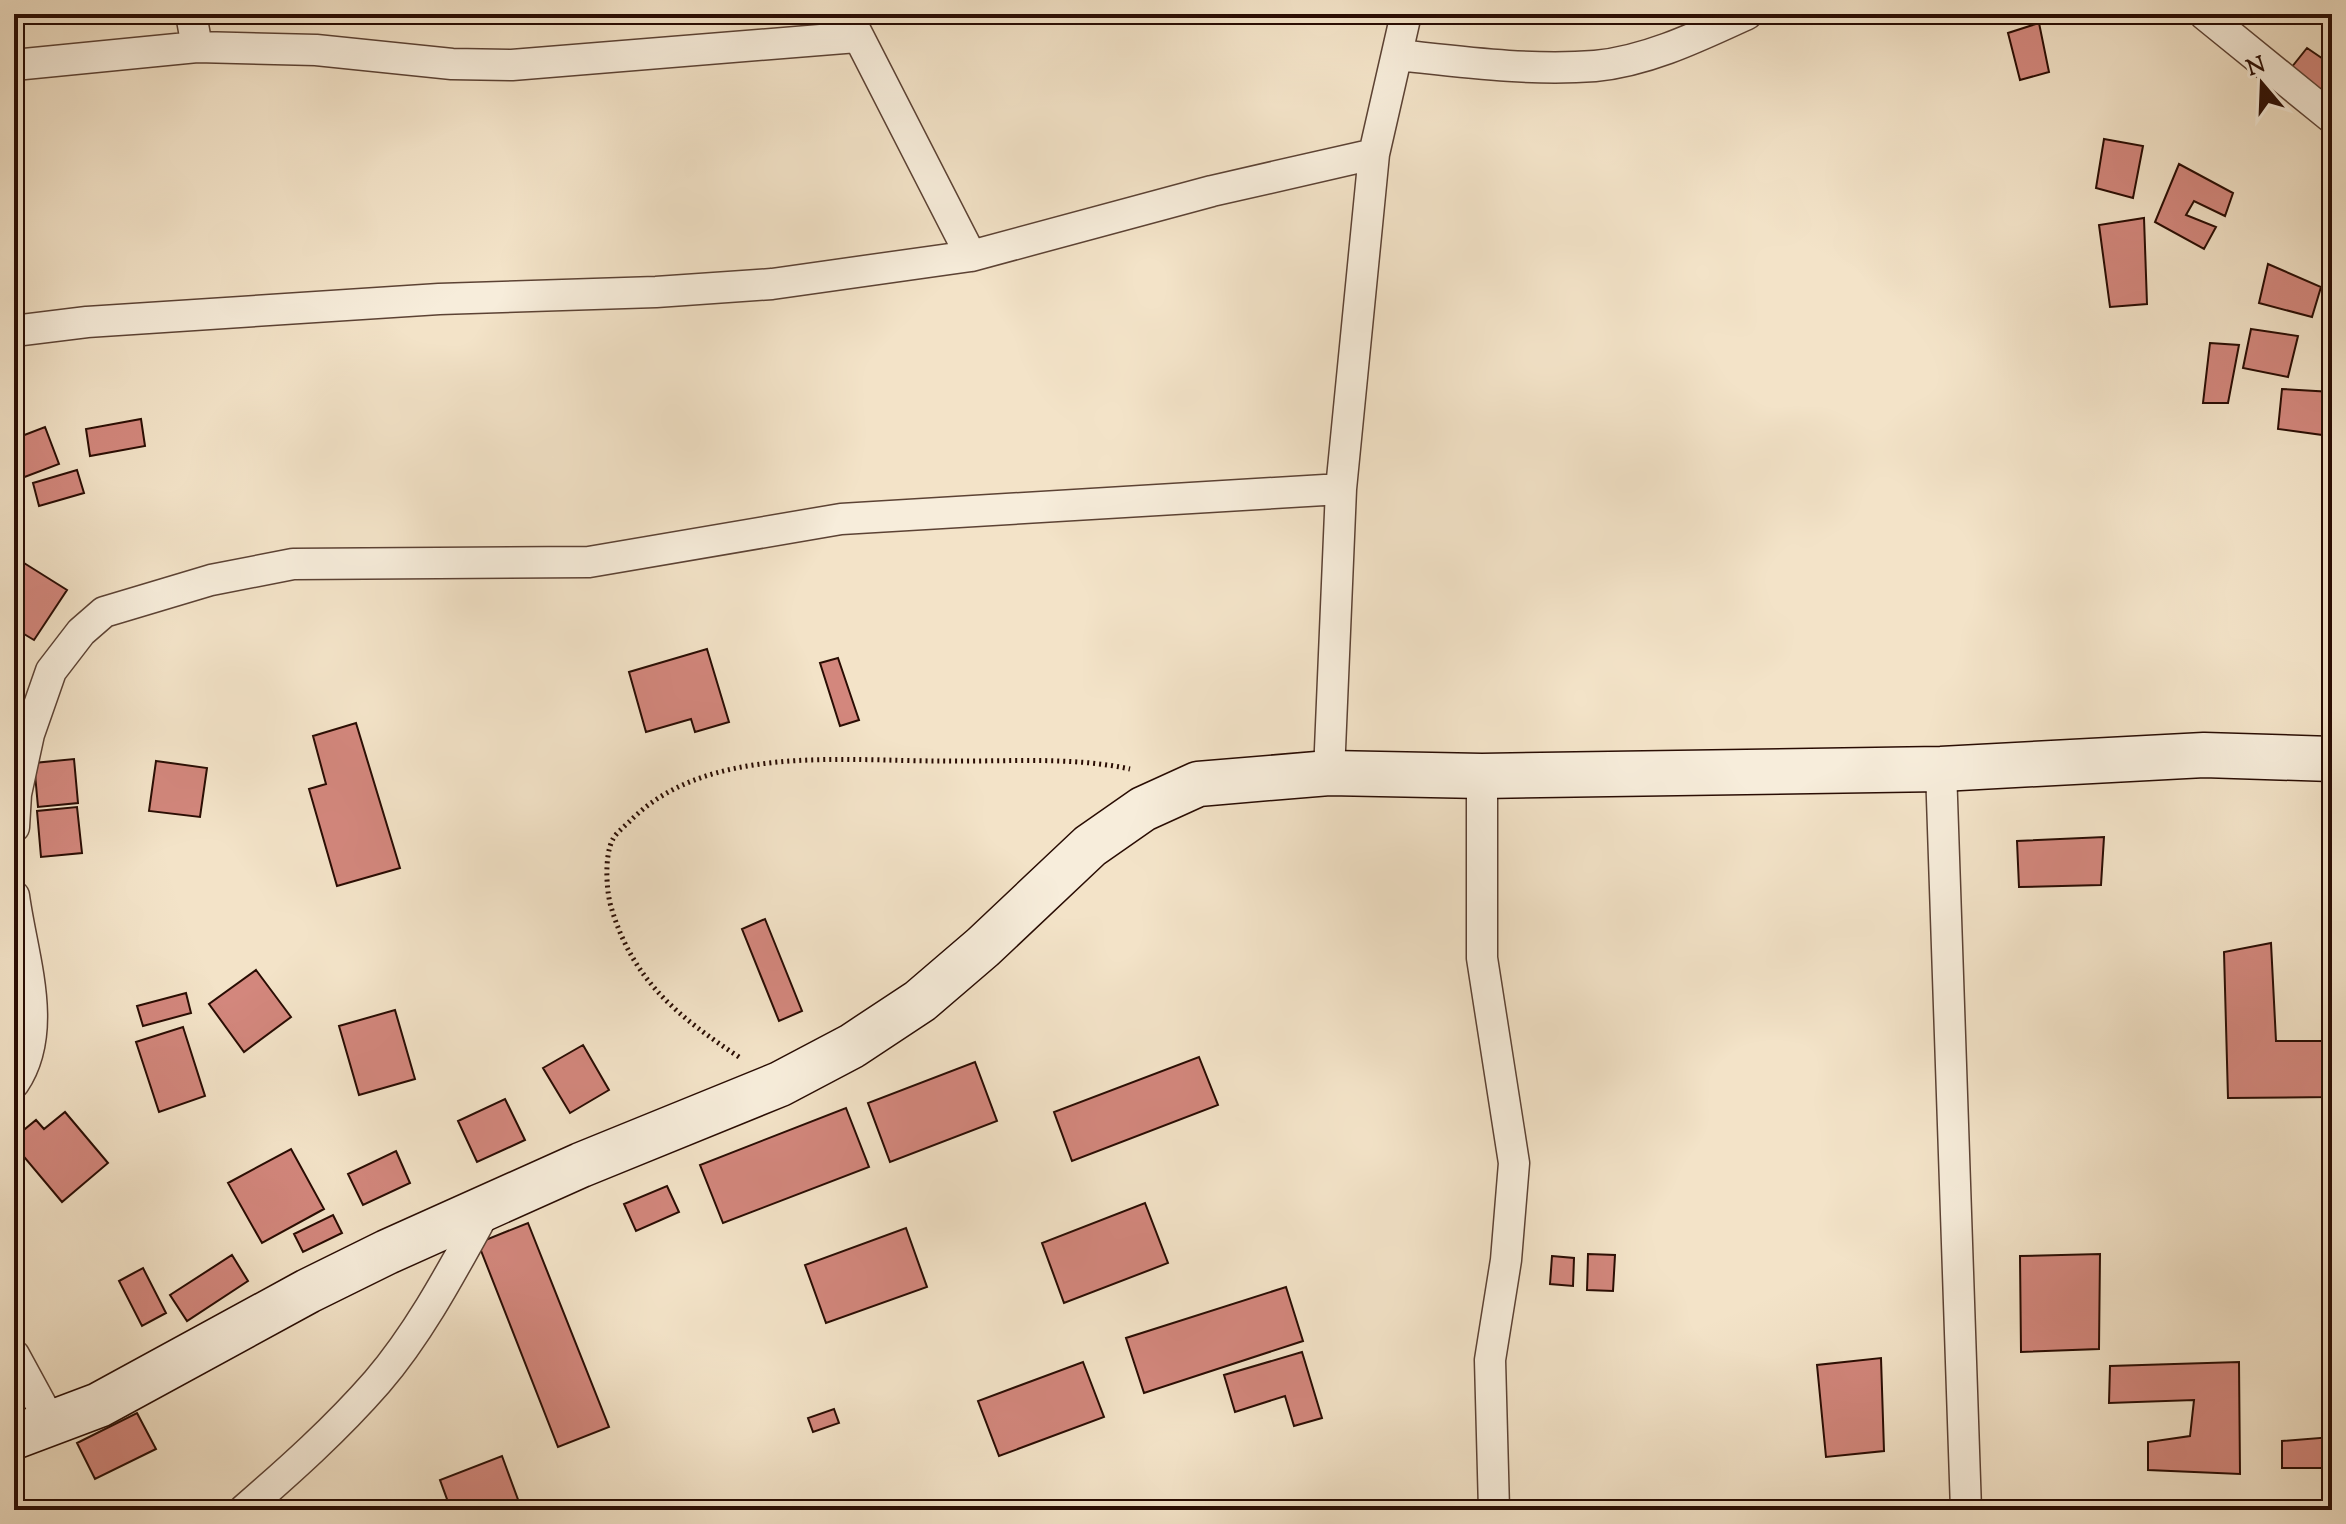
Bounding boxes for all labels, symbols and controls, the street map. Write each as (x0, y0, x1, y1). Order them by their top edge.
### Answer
north arrow (2222, 44, 2302, 124)
text: N (2243, 50, 2270, 86)

